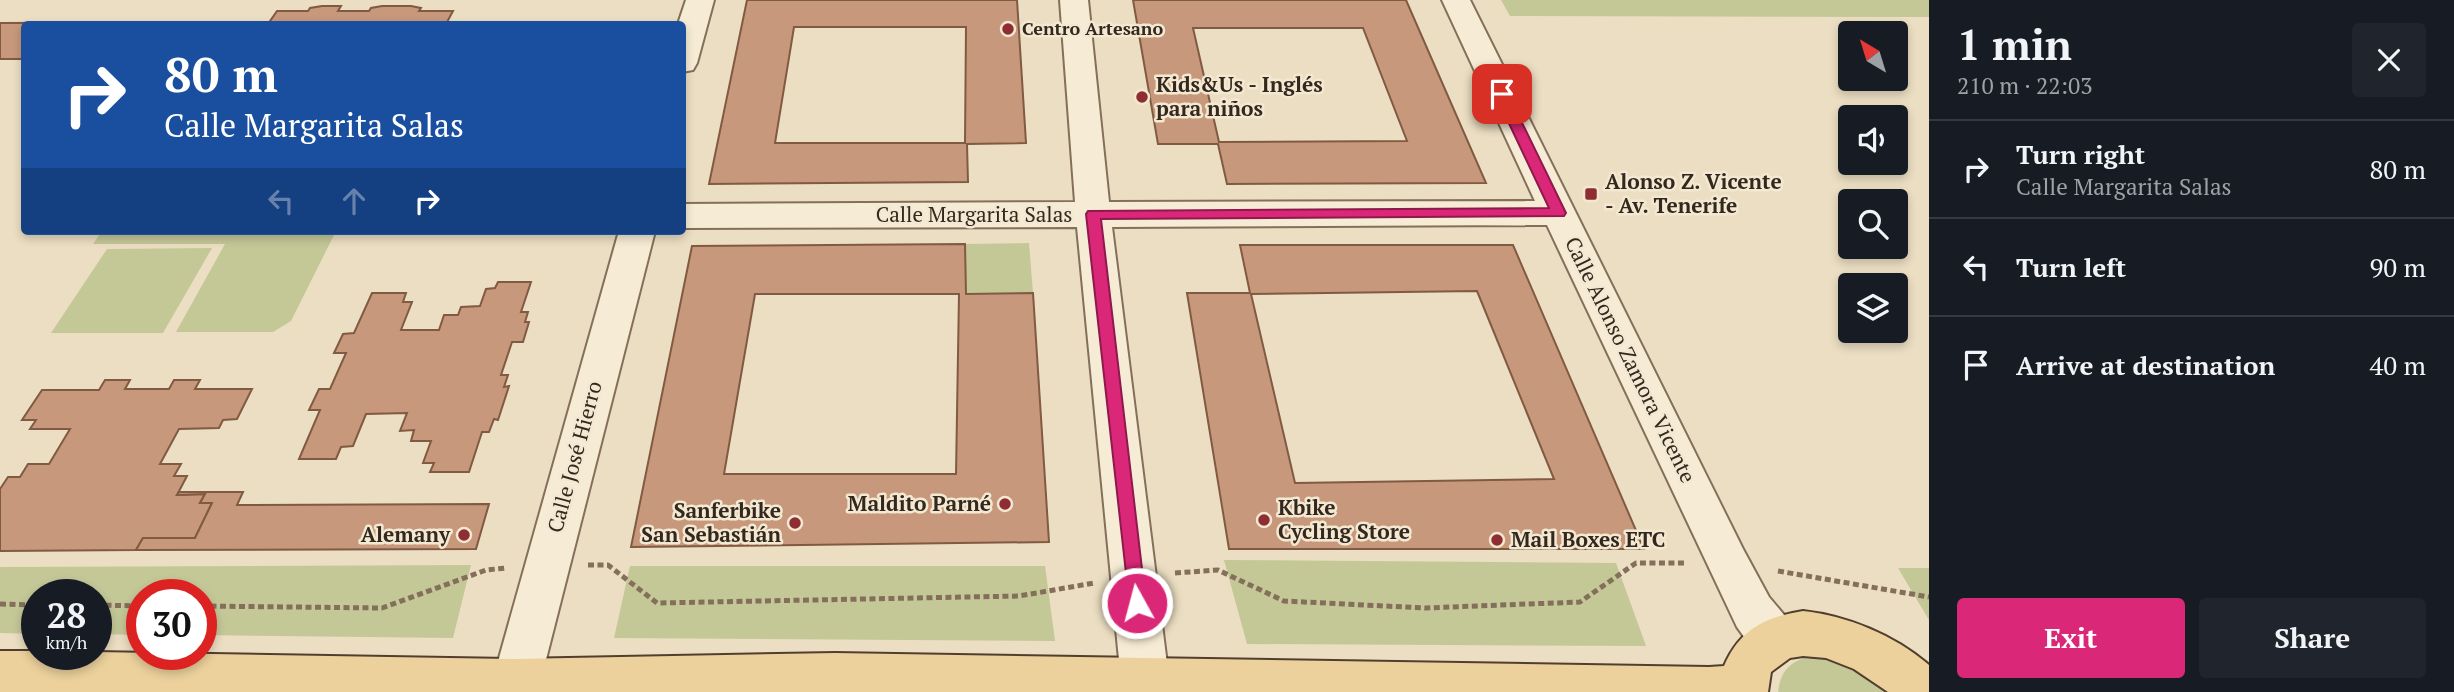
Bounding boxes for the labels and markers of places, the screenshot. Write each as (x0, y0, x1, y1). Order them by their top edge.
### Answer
place label: Centro Artesano (1022, 16, 1163, 40)
marker: Centro Artesano (1000, 21, 1016, 37)
pin (1472, 64, 1532, 124)
place label: Kids&Us - Inglés para niños (1156, 70, 1323, 122)
marker: Kids&Us - Inglés para niños (1134, 89, 1150, 105)
place label: Alonso Z. Vicente - Av. Tenerife (1605, 167, 1782, 219)
marker: Alonso Z. Vicente - Av. Tenerife (1583, 186, 1599, 202)
place label: Maldito Parné (848, 489, 991, 517)
place label: Kbike Cycling Store (1278, 493, 1410, 545)
place label: Sanferbike San Sebastián (641, 496, 781, 548)
marker: Maldito Parné (997, 496, 1013, 512)
marker: Kbike Cycling Store (1256, 512, 1272, 528)
marker: Sanferbike San Sebastián (787, 515, 803, 531)
place label: Alemany (361, 520, 451, 548)
place label: Mail Boxes ETC (1511, 525, 1665, 553)
marker: Alemany (456, 527, 472, 543)
marker: Mail Boxes ETC (1489, 532, 1505, 548)

